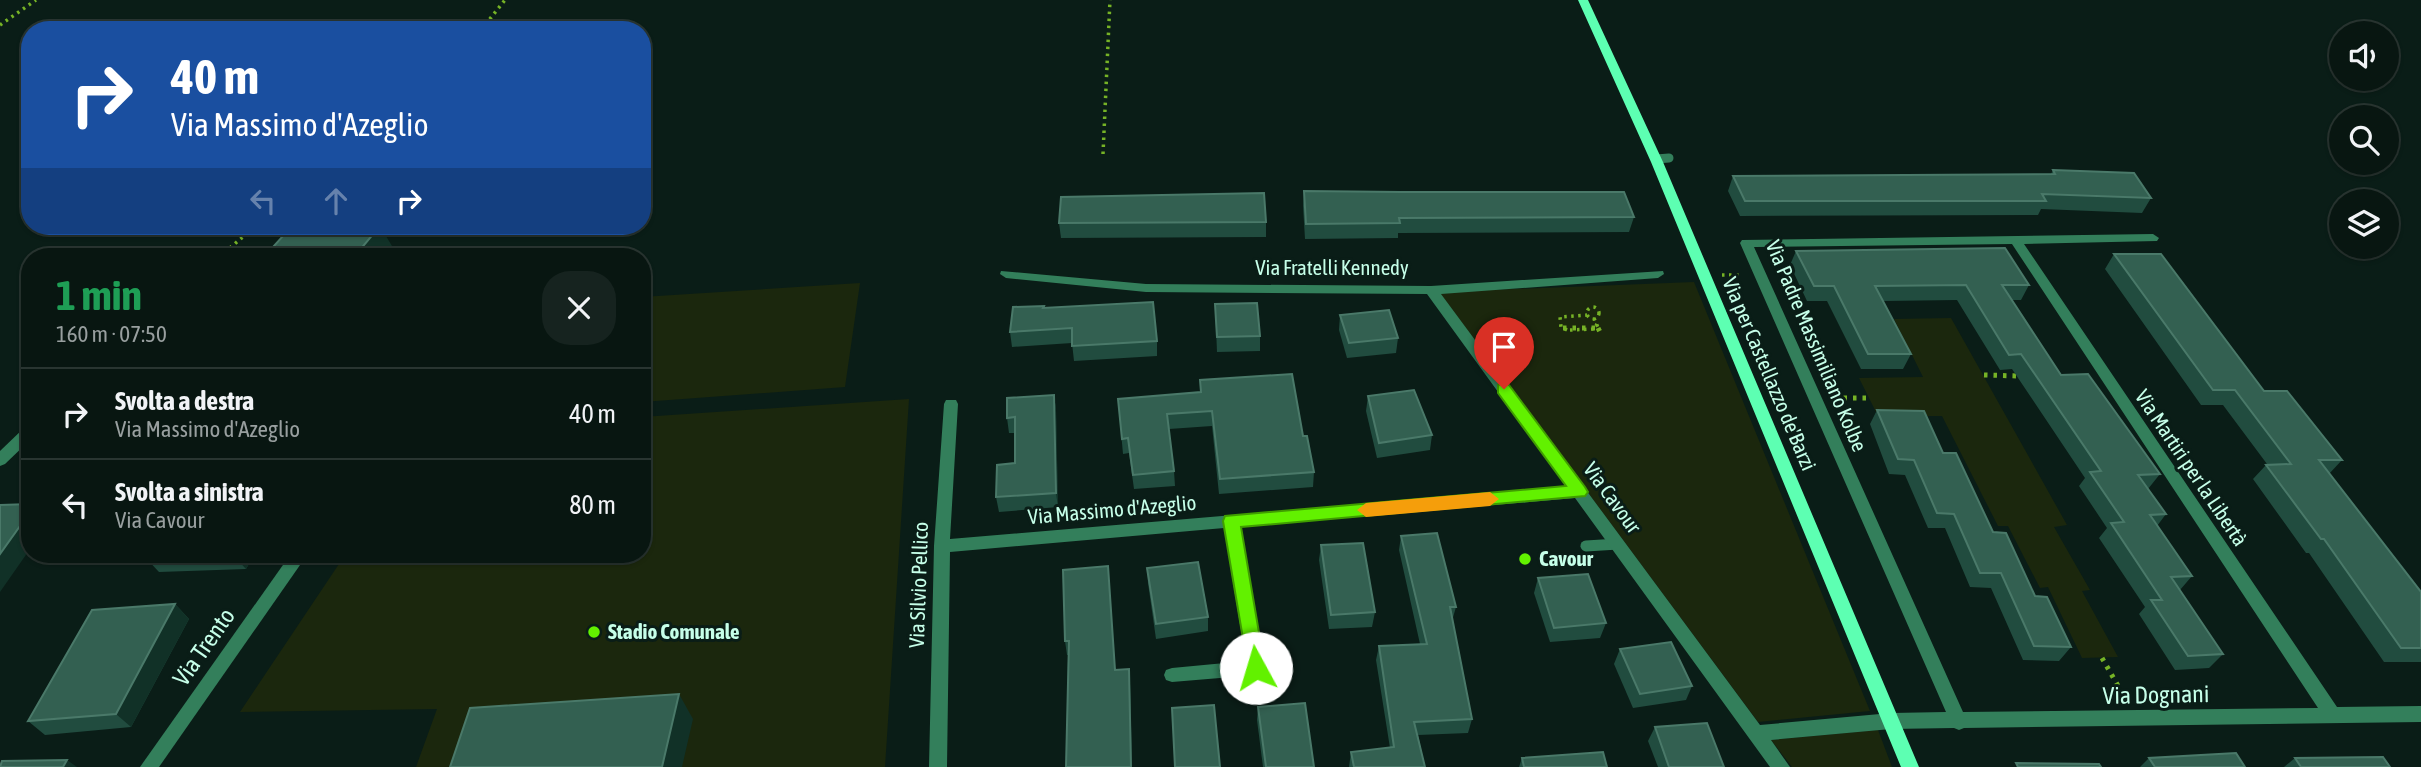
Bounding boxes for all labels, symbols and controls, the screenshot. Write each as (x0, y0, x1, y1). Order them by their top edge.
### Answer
map controls (2329, 21, 2399, 259)
button: sound (2329, 21, 2399, 91)
text: 40 m (171, 48, 259, 104)
icon: right (56, 49, 147, 140)
button: search (2329, 105, 2399, 175)
text: Via Massimo d'Azeglio (171, 106, 429, 143)
icon: left (244, 182, 282, 220)
icon: ahead (317, 182, 355, 220)
icon: right (390, 182, 428, 220)
button: layers (2329, 189, 2399, 259)
street label: Via Padre Massimiliano Kolbe (1761, 236, 1872, 455)
street label: Via Fratelli Kennedy (1255, 255, 1409, 279)
text: 1 min (56, 271, 142, 319)
button: close (542, 271, 616, 345)
street label: Via per Castellazzo de'Barzi (1718, 273, 1822, 474)
pin (1474, 317, 1534, 389)
text: 160 m · 07:50 (56, 321, 167, 347)
icon: arrive (1485, 328, 1523, 366)
street label: Via Martiri per la Libertà (2131, 385, 2253, 550)
text: Svolta a destra (115, 386, 254, 416)
icon: right (56, 395, 94, 433)
text: 40 m (569, 399, 616, 429)
text: Via Massimo d'Azeglio (115, 416, 300, 442)
street label: Via Cavour (1579, 457, 1647, 538)
text: Svolta a sinistra (115, 477, 264, 507)
icon: left (56, 486, 94, 524)
text: 80 m (569, 490, 616, 520)
street label: Via Massimo d'Azeglio (1027, 490, 1197, 528)
text: Via Cavour (115, 507, 204, 533)
street label: Via Silvio Pellico (904, 521, 932, 648)
place label: Cavour (1539, 546, 1594, 570)
marker: Cavour (1517, 551, 1533, 567)
street label: Via Trento (167, 603, 240, 691)
place label: Stadio Comunale (608, 619, 740, 643)
marker: Stadio Comunale (586, 624, 602, 640)
position arrow (1219, 631, 1293, 705)
street label: Via Dognani (2102, 680, 2210, 709)

